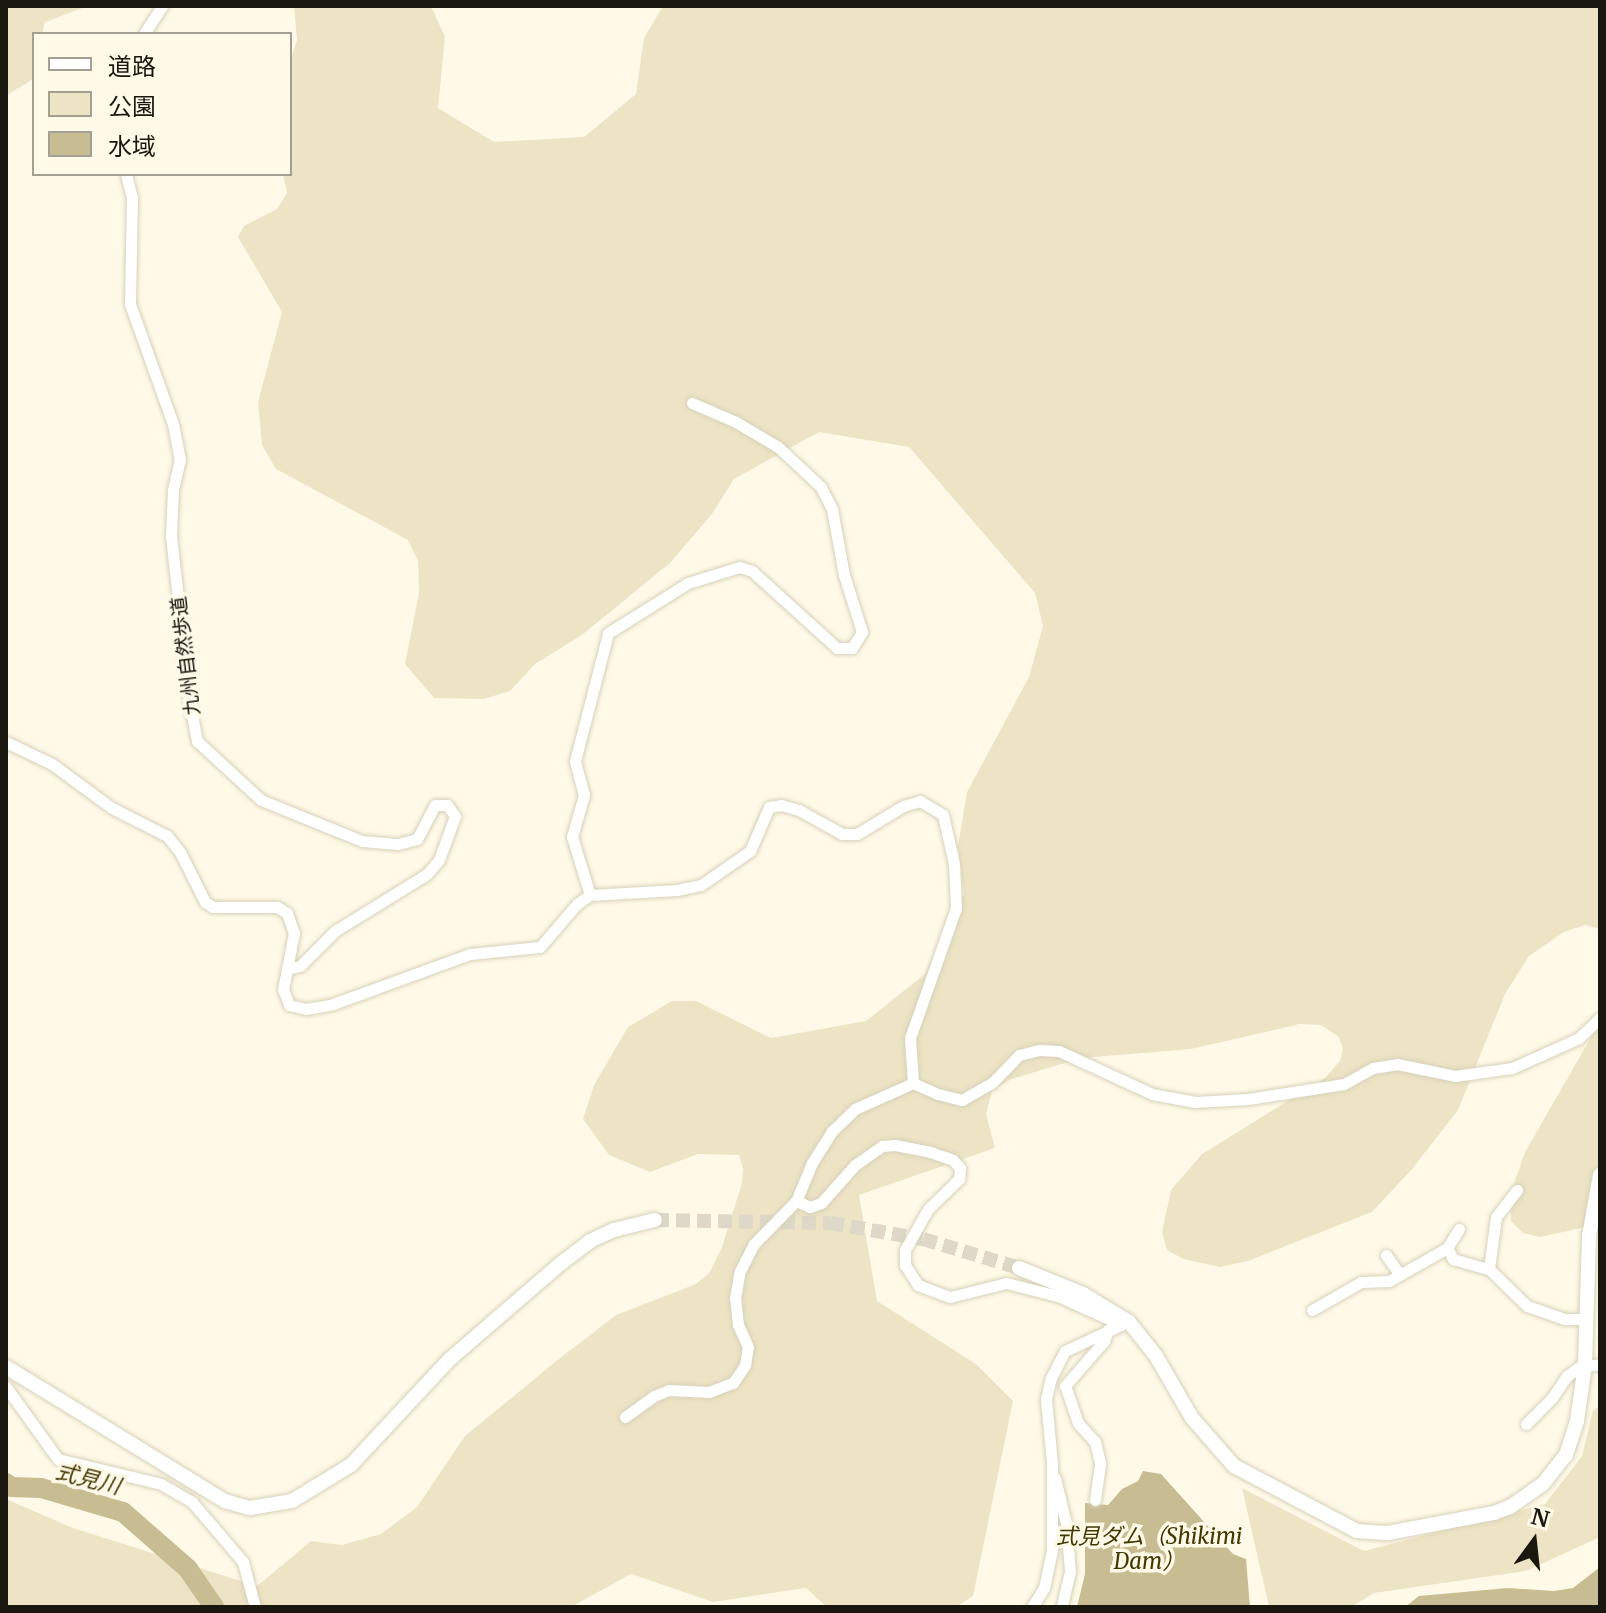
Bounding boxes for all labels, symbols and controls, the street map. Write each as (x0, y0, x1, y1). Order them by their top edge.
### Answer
legend (32, 32, 292, 176)
text: 道路 (108, 51, 156, 82)
text: 公園 (108, 91, 156, 122)
text: 水域 (108, 131, 156, 162)
street label: 九州自然歩道 (166, 595, 204, 717)
water label: 式見川 (53, 1458, 123, 1500)
north arrow (1494, 1501, 1574, 1581)
text: N (1528, 1502, 1552, 1534)
water label: 式見ダム（Shikimi Dam） (1056, 1523, 1242, 1574)

